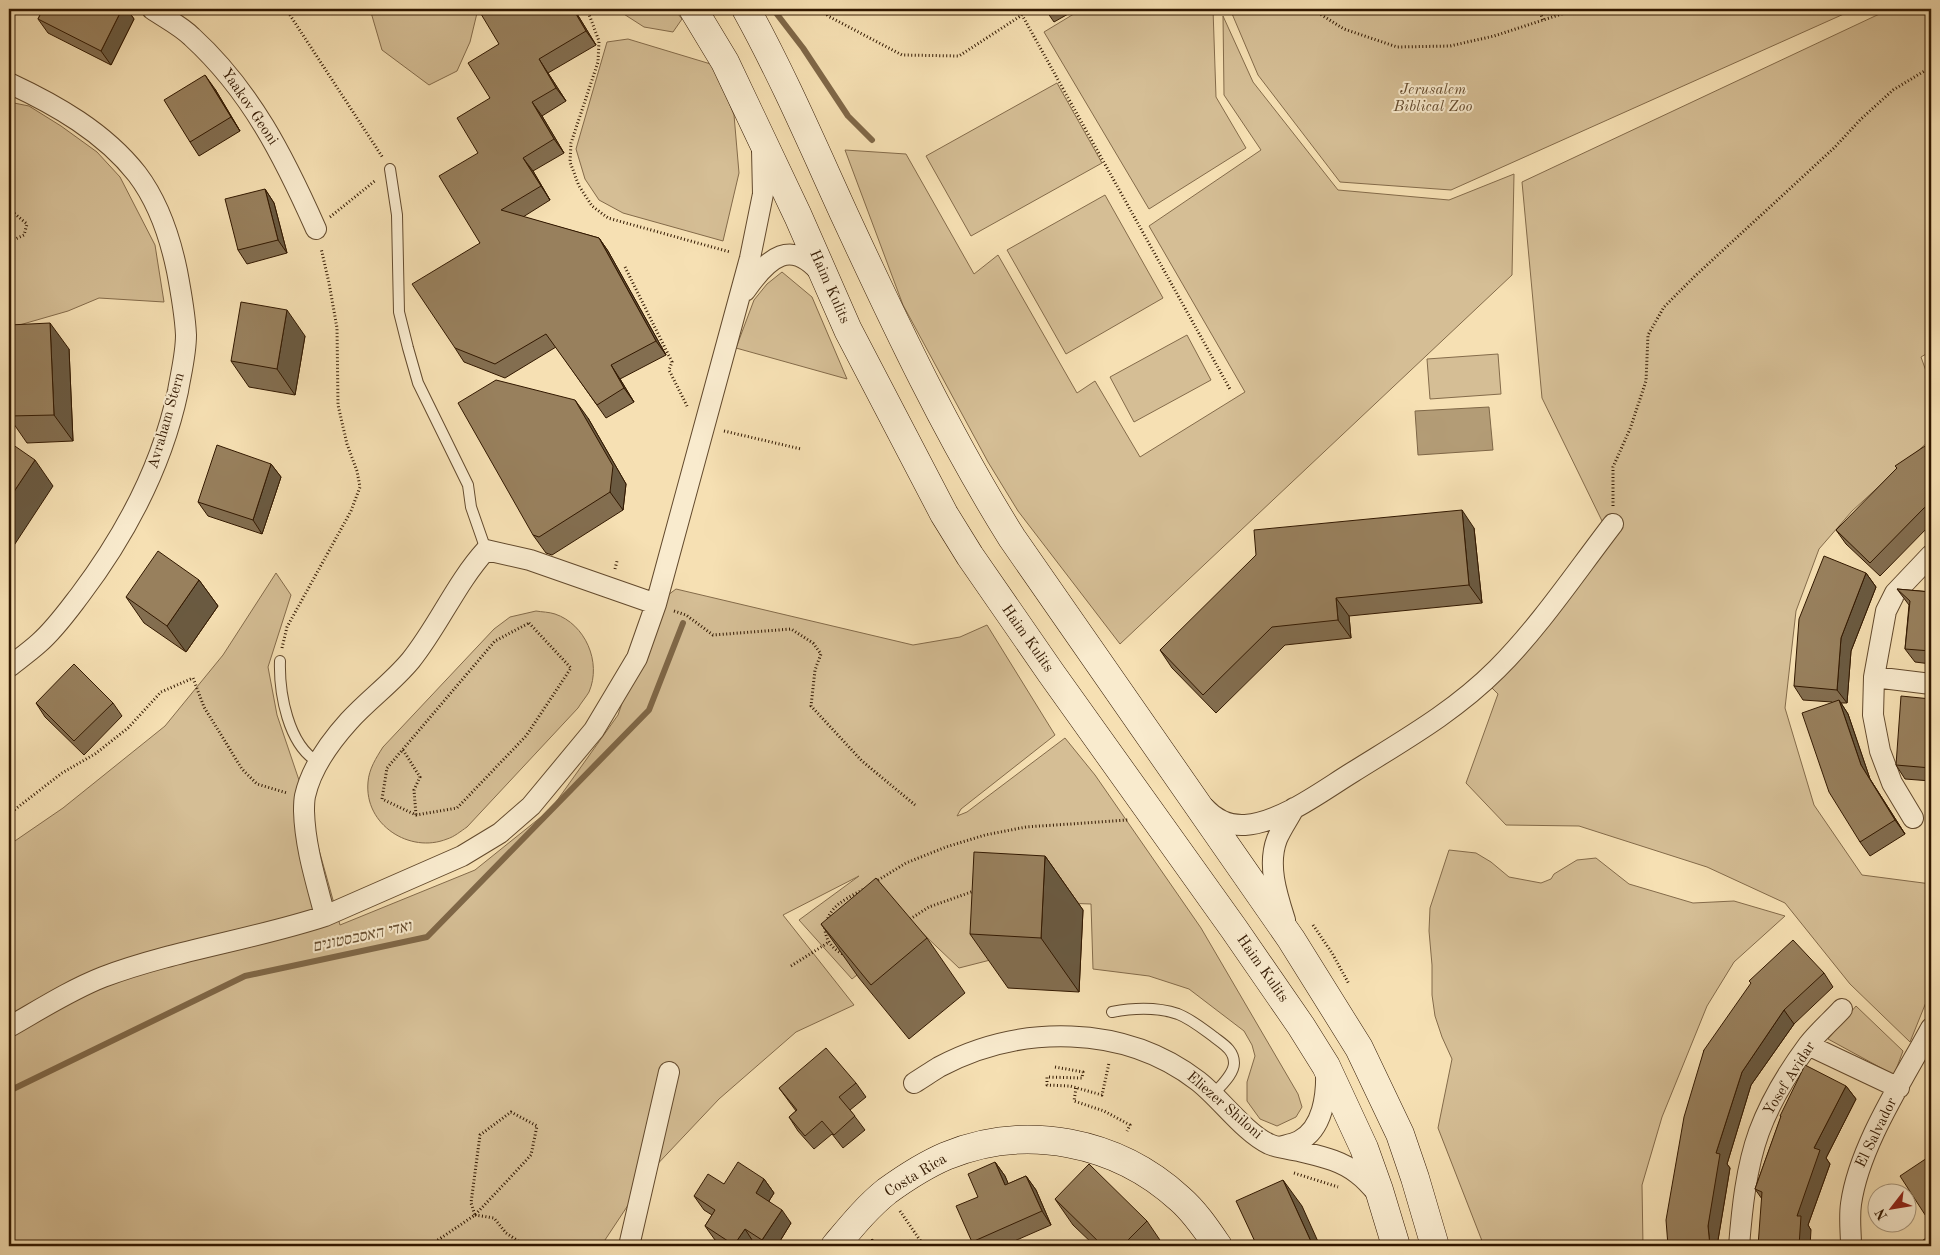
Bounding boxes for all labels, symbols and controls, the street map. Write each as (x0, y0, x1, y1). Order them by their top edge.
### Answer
street label: Yaakov Geoni (218, 66, 280, 148)
park label: Jerusalem Biblical Zoo (1393, 83, 1473, 115)
street label: Haim Kulits (806, 248, 852, 326)
street label: Avraham Stern (146, 371, 188, 471)
street label: Haim Kulits (998, 603, 1056, 675)
water label: ואדי האסבסטונים (311, 918, 415, 955)
street label: Haim Kulits (1233, 933, 1291, 1005)
street label: Yosef Avidar (1761, 1040, 1819, 1118)
street label: Eliezer Shiloni (1183, 1069, 1265, 1143)
street label: El Salvador (1854, 1096, 1900, 1170)
street label: Costa Rica (882, 1151, 950, 1200)
north arrow (1868, 1182, 1918, 1232)
text: N (1873, 1206, 1890, 1222)

